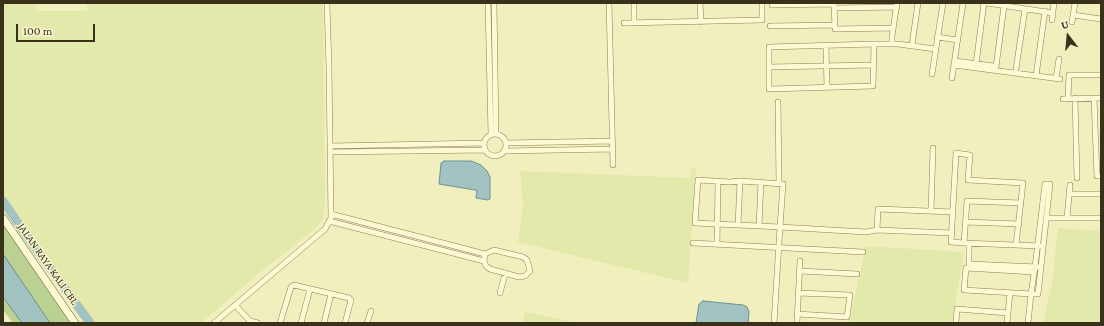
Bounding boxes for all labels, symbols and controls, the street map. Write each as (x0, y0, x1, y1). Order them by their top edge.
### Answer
scale bar (18, 16, 97, 42)
north arrow (1048, 16, 1088, 56)
text: U (1059, 18, 1070, 31)
text: 100 m (23, 24, 52, 38)
street label: JALAN RAYA KALI CBL (15, 220, 81, 308)

